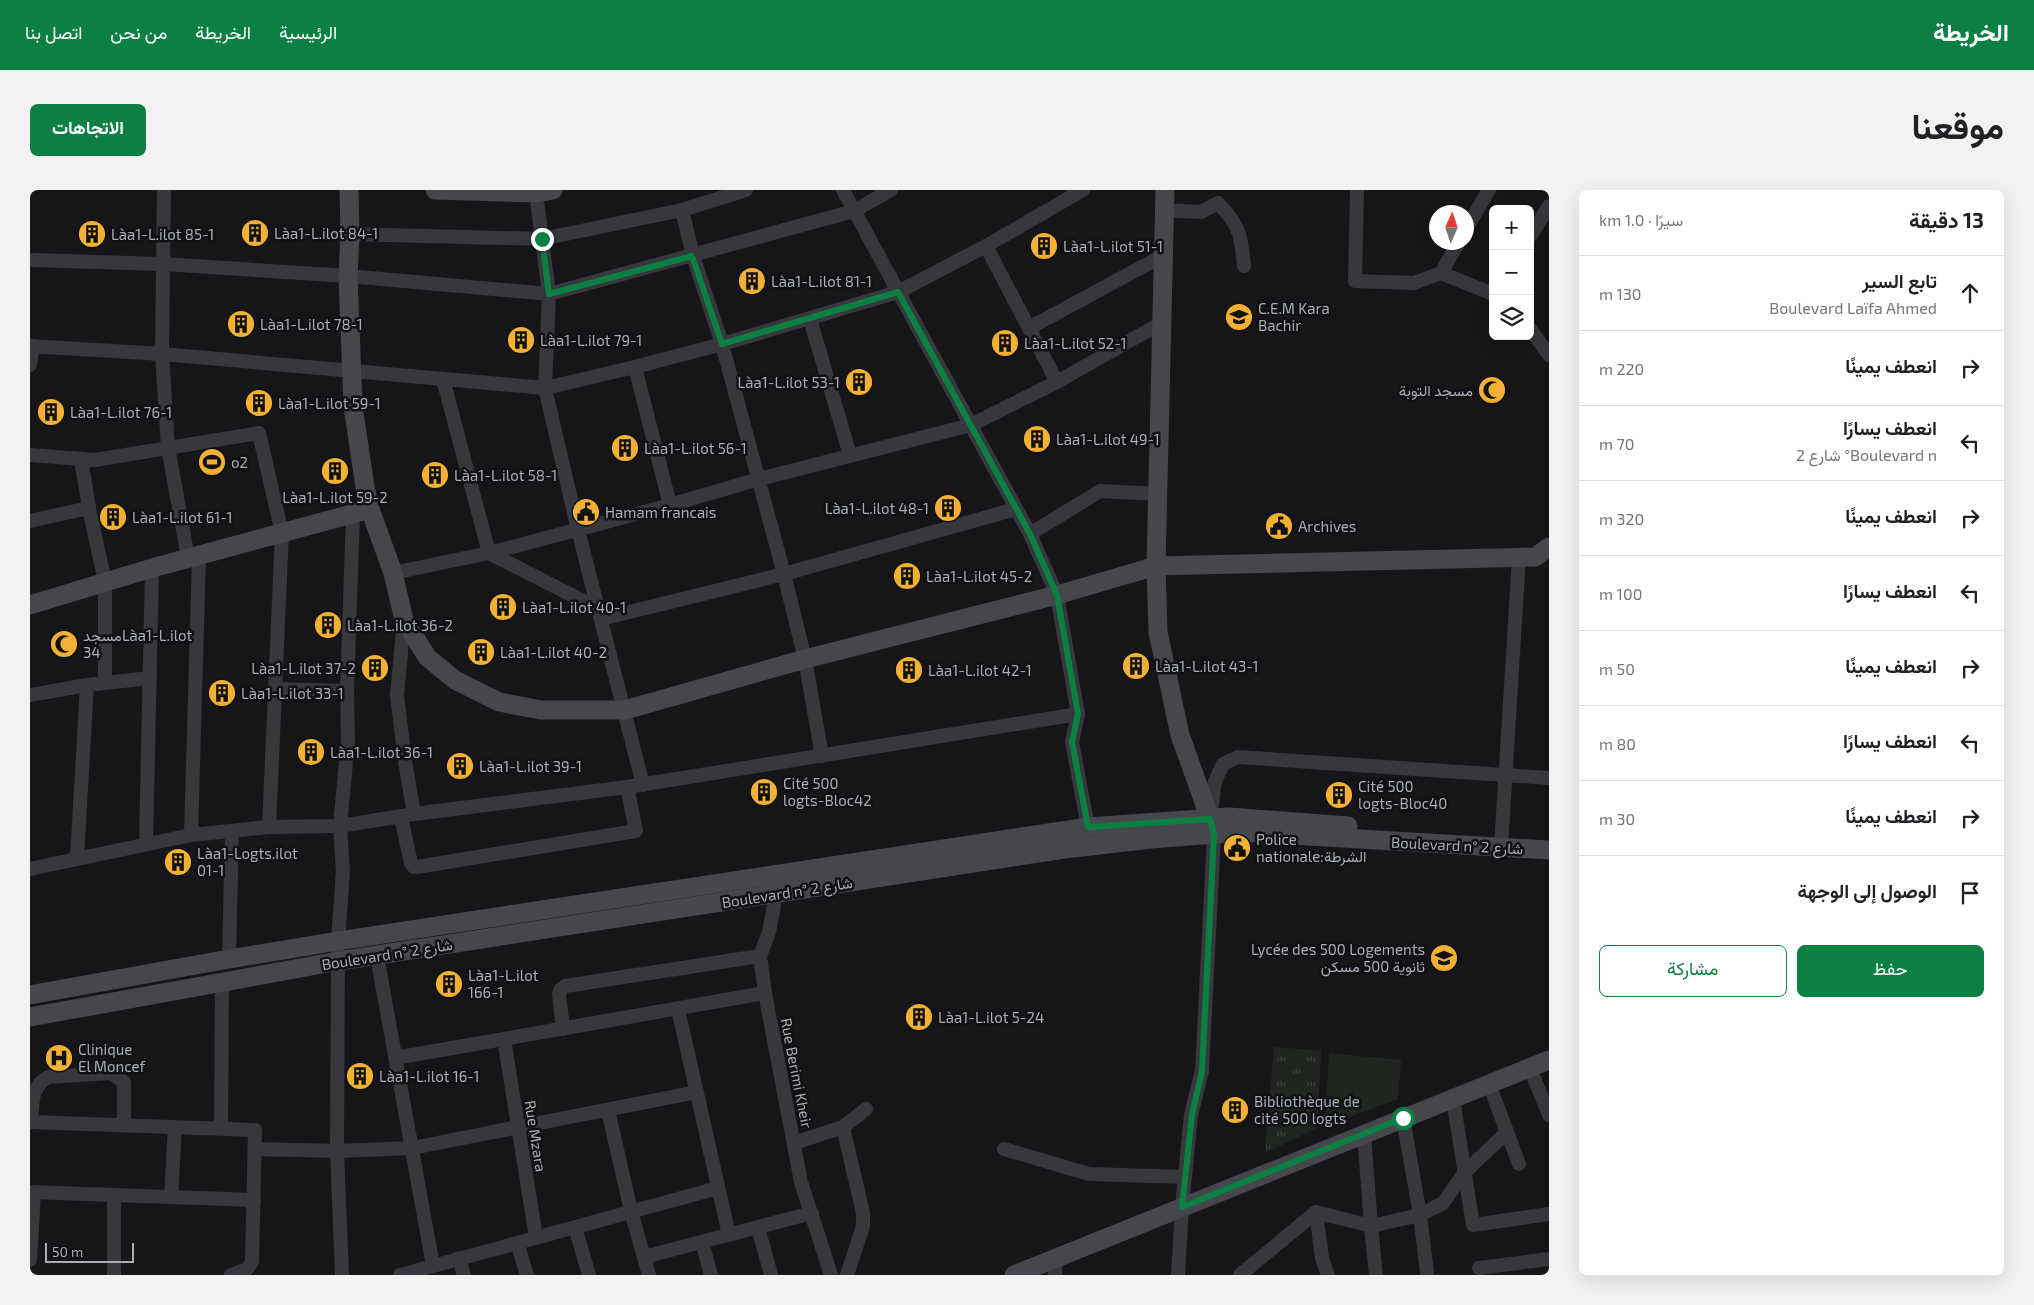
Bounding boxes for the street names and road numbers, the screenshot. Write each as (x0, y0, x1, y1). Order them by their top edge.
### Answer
street label: Boulevard n° شارع 2 (1390, 833, 1524, 860)
street label: Boulevard n° شارع 2 (720, 873, 854, 914)
street label: Boulevard n° شارع 2 (320, 935, 454, 976)
street label: Rue Berimi Kheir (777, 1016, 817, 1130)
street label: Rue Mzara (521, 1099, 551, 1173)

